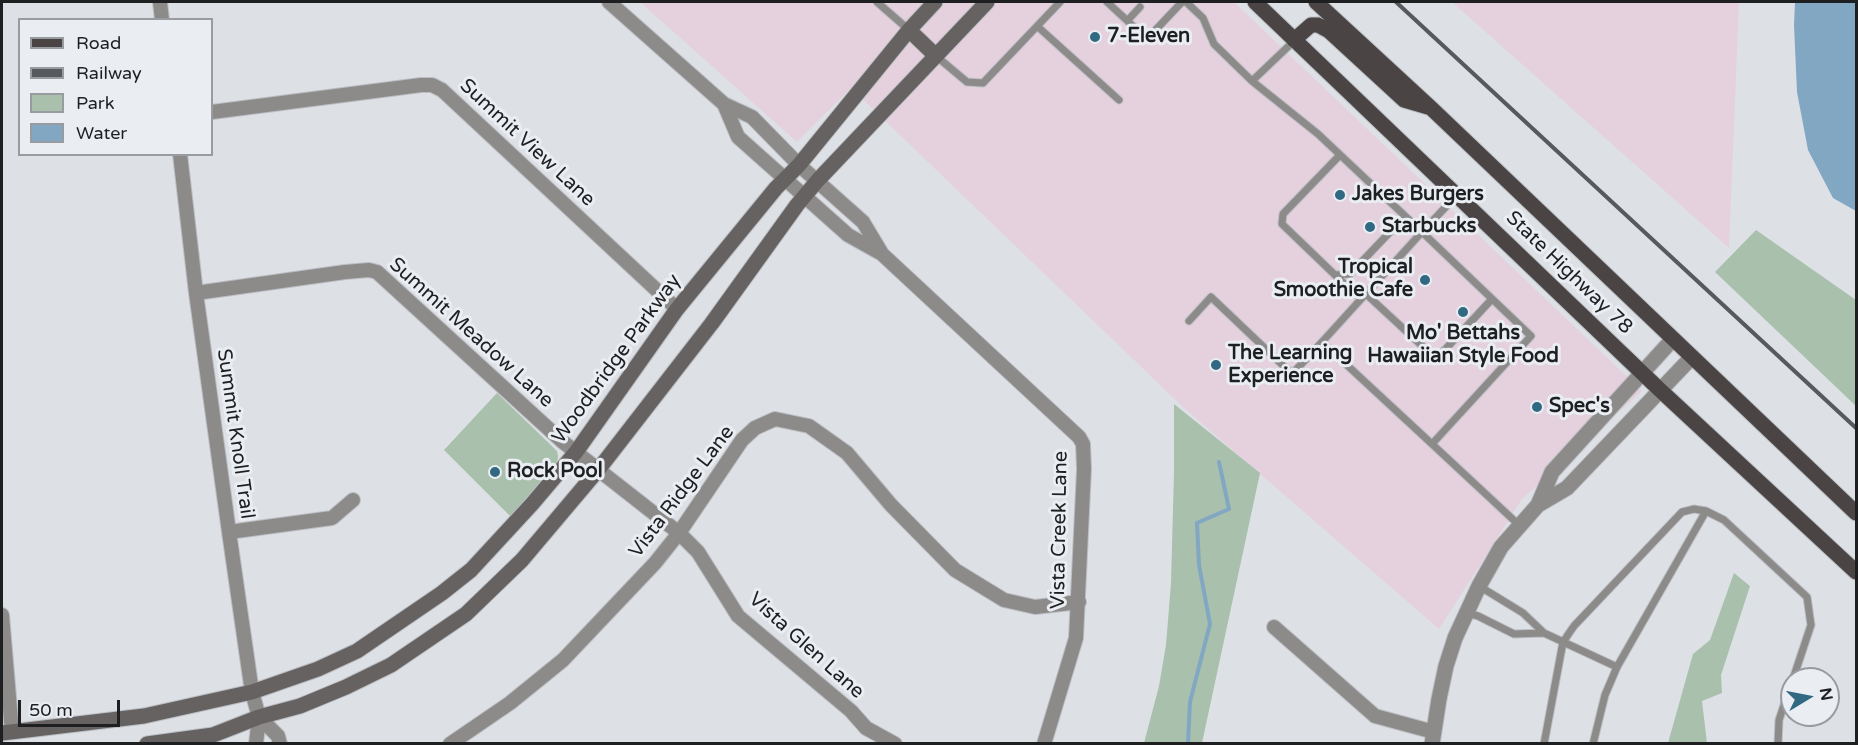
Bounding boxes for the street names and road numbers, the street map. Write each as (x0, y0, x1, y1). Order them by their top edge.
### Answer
street label: Summit View Lane (454, 74, 600, 212)
street label: State Highway 78 (1501, 206, 1637, 340)
street label: Summit Meadow Lane (384, 253, 558, 413)
street label: Woodbridge Parkway (547, 270, 687, 448)
street label: Summit Knoll Trail (211, 347, 259, 521)
street label: Vista Ridge Lane (624, 421, 740, 563)
street label: Vista Creek Lane (1047, 451, 1073, 609)
street label: Vista Glen Lane (743, 588, 869, 704)

